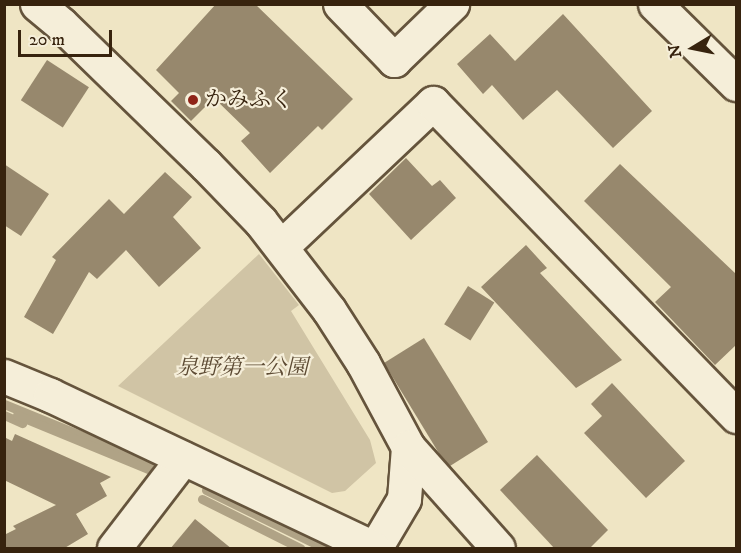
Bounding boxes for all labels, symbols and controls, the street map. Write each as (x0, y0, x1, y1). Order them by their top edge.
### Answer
scale bar (21, 18, 116, 56)
north arrow (663, 18, 723, 78)
text: 20 m (29, 29, 65, 51)
text: N (664, 43, 686, 59)
place label: かみふく (205, 87, 293, 113)
marker: かみふく (186, 93, 200, 107)
park label: 泉野第一公園 (176, 355, 308, 381)

